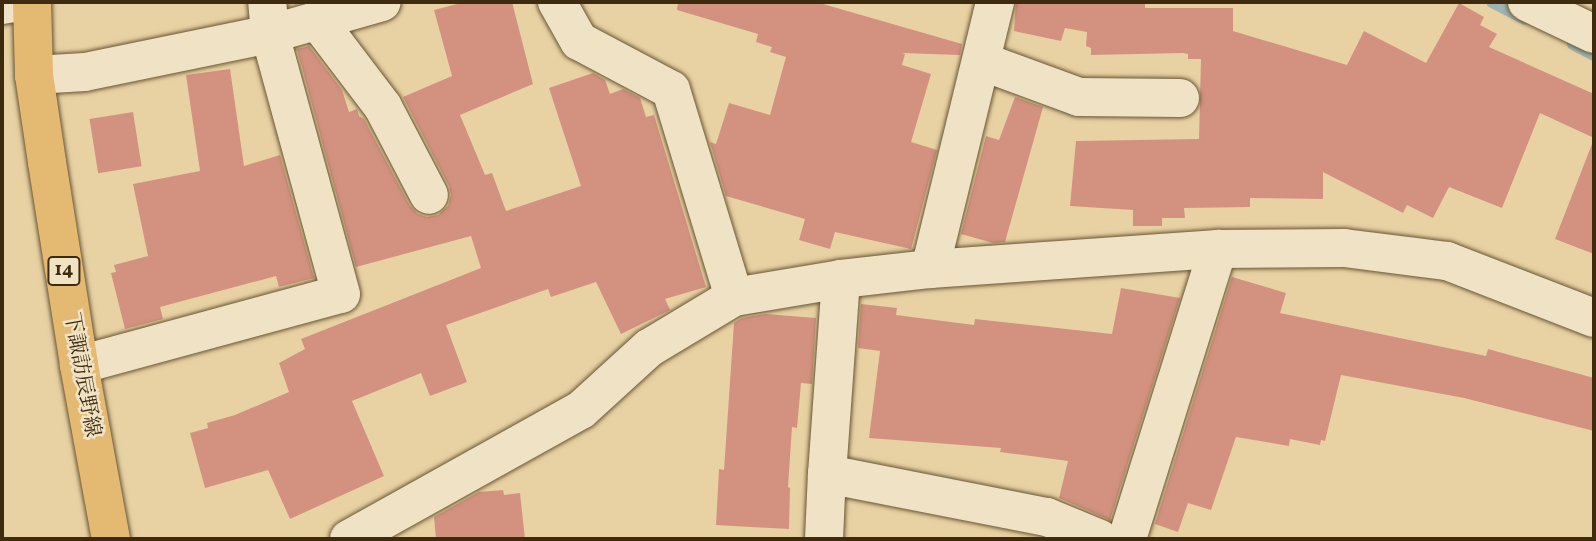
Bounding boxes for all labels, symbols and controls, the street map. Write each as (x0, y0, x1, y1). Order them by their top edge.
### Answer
road number: 14 (46, 256, 82, 286)
street label: 下諏訪辰野線 (58, 311, 104, 439)

